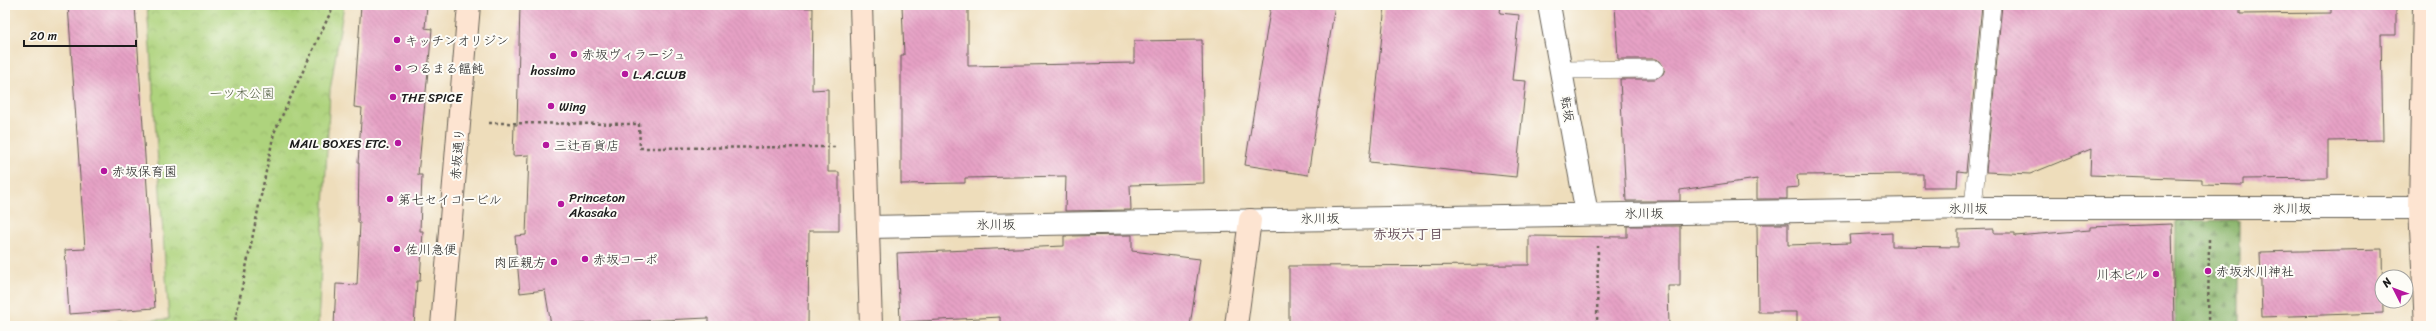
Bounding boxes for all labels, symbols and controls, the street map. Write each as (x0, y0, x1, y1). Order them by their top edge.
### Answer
scale bar (24, 22, 136, 48)
text: 20 m (30, 25, 57, 47)
place label: キッチンオリジン (405, 29, 509, 52)
marker: キッチンオリジン (392, 35, 402, 45)
place label: 赤坂ヴィラージュ (582, 43, 686, 66)
marker: 赤坂ヴィラージュ (569, 49, 579, 59)
marker: hossimo (548, 51, 558, 61)
place label: つるまる饂飩 (406, 57, 484, 80)
place label: hossimo (530, 59, 576, 82)
marker: つるまる饂飩 (393, 63, 403, 73)
place label: L.A.CLUB (633, 63, 686, 86)
marker: L.A.CLUB (620, 69, 630, 79)
park label: 一ツ木公園 (209, 82, 275, 105)
place label: THE SPICE (401, 86, 463, 109)
marker: THE SPICE (388, 92, 398, 102)
street label: 転坂 (1554, 94, 1581, 124)
place label: Wing (559, 95, 587, 118)
marker: Wing (546, 101, 556, 111)
street label: 赤坂通り (444, 127, 471, 181)
place label: MAIL BOXES ETC. (289, 132, 390, 155)
place label: 三辻百貨店 (554, 134, 619, 157)
marker: MAIL BOXES ETC. (393, 138, 403, 148)
marker: 三辻百貨店 (541, 140, 551, 150)
place label: 赤坂保育園 (112, 160, 177, 183)
marker: 赤坂保育園 (99, 166, 109, 176)
place label: Princeton Akasaka (568, 186, 625, 224)
place label: 第七セイコービル (398, 188, 502, 211)
marker: 第七セイコービル (385, 194, 395, 204)
street label: 氷川坂 (1948, 197, 1988, 220)
street label: 氷川坂 (2272, 197, 2312, 220)
marker: Princeton Akasaka (556, 199, 566, 209)
street label: 氷川坂 (1624, 202, 1664, 225)
street label: 氷川坂 (1300, 207, 1340, 230)
street label: 氷川坂 (976, 213, 1016, 236)
district label: 赤坂六丁目 (1373, 222, 1443, 247)
place label: 佐川急便 (405, 238, 457, 261)
marker: 佐川急便 (392, 244, 402, 254)
place label: 赤坂コーポ (593, 248, 658, 271)
place label: 肉匠親方 (494, 251, 546, 274)
marker: 赤坂コーポ (580, 254, 590, 264)
marker: 肉匠親方 (549, 257, 559, 267)
place label: 赤坂氷川神社 (2216, 260, 2294, 283)
place label: 川本ビル (2096, 263, 2148, 286)
marker: 赤坂氷川神社 (2203, 266, 2213, 276)
marker: 川本ビル (2151, 269, 2161, 279)
north arrow (2374, 269, 2414, 309)
text: N (2377, 273, 2397, 293)

